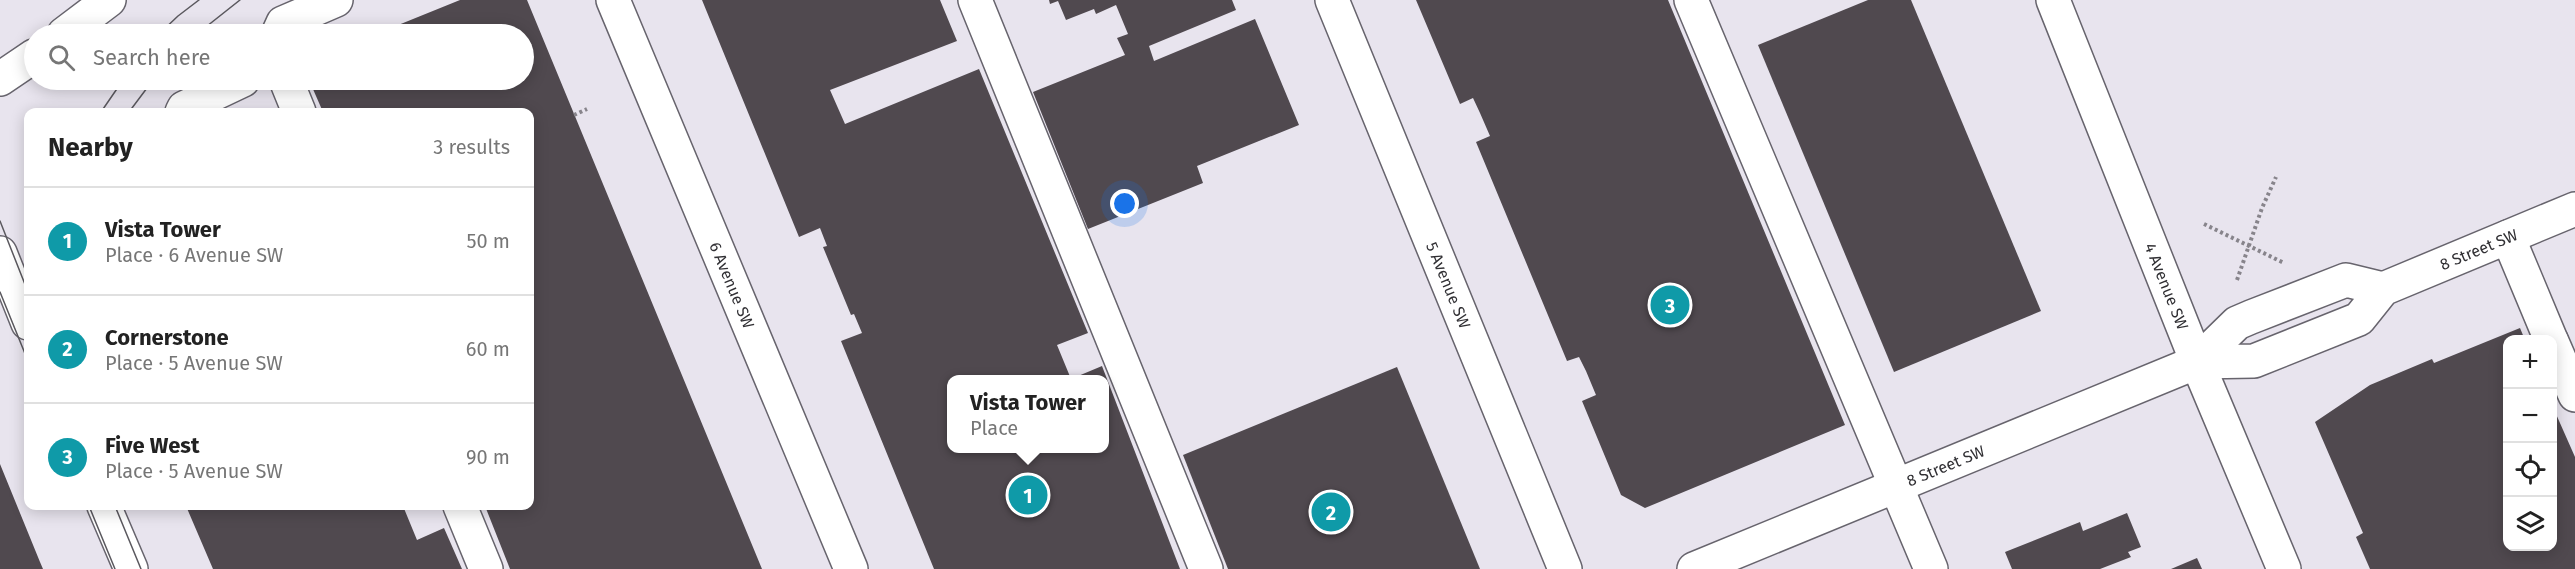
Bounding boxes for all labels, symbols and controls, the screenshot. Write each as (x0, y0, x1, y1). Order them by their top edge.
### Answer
search box (24, 24, 534, 90)
icon: search (45, 41, 78, 74)
text: Search here (93, 44, 211, 71)
text: Nearby (48, 132, 133, 163)
text: 3 results (433, 135, 510, 159)
your location (1110, 189, 1139, 218)
text: Vista Tower (105, 216, 221, 243)
street label: 8 Street SW (2437, 225, 2520, 274)
text: 1 (63, 229, 72, 253)
text: 50 m (466, 229, 510, 253)
street label: 6 Avenue SW (705, 239, 758, 331)
street label: 5 Avenue SW (1422, 239, 1474, 331)
street label: 4 Avenue SW (2141, 240, 2192, 333)
text: Place · 6 Avenue SW (105, 243, 283, 267)
pin: 3 (1650, 282, 1690, 328)
text: Cornerstone (105, 324, 229, 351)
map controls (2503, 335, 2557, 551)
button: + (2503, 335, 2557, 389)
text: 2 (62, 337, 73, 361)
text: 60 m (466, 337, 510, 361)
text: Place · 5 Avenue SW (105, 351, 283, 375)
popup (947, 375, 1109, 453)
text: Vista Tower (970, 389, 1086, 416)
button: − (2503, 389, 2557, 443)
text: Place (970, 416, 1018, 440)
text: Five West (105, 432, 199, 459)
street label: 8 Street SW (1904, 441, 1988, 490)
button: locate (2503, 443, 2557, 497)
text: 3 (62, 445, 73, 469)
text: 90 m (466, 445, 510, 469)
text: Place · 5 Avenue SW (105, 459, 283, 483)
pin: 1 (1008, 472, 1048, 518)
pin: 2 (1312, 490, 1350, 534)
button: layers (2503, 497, 2557, 551)

